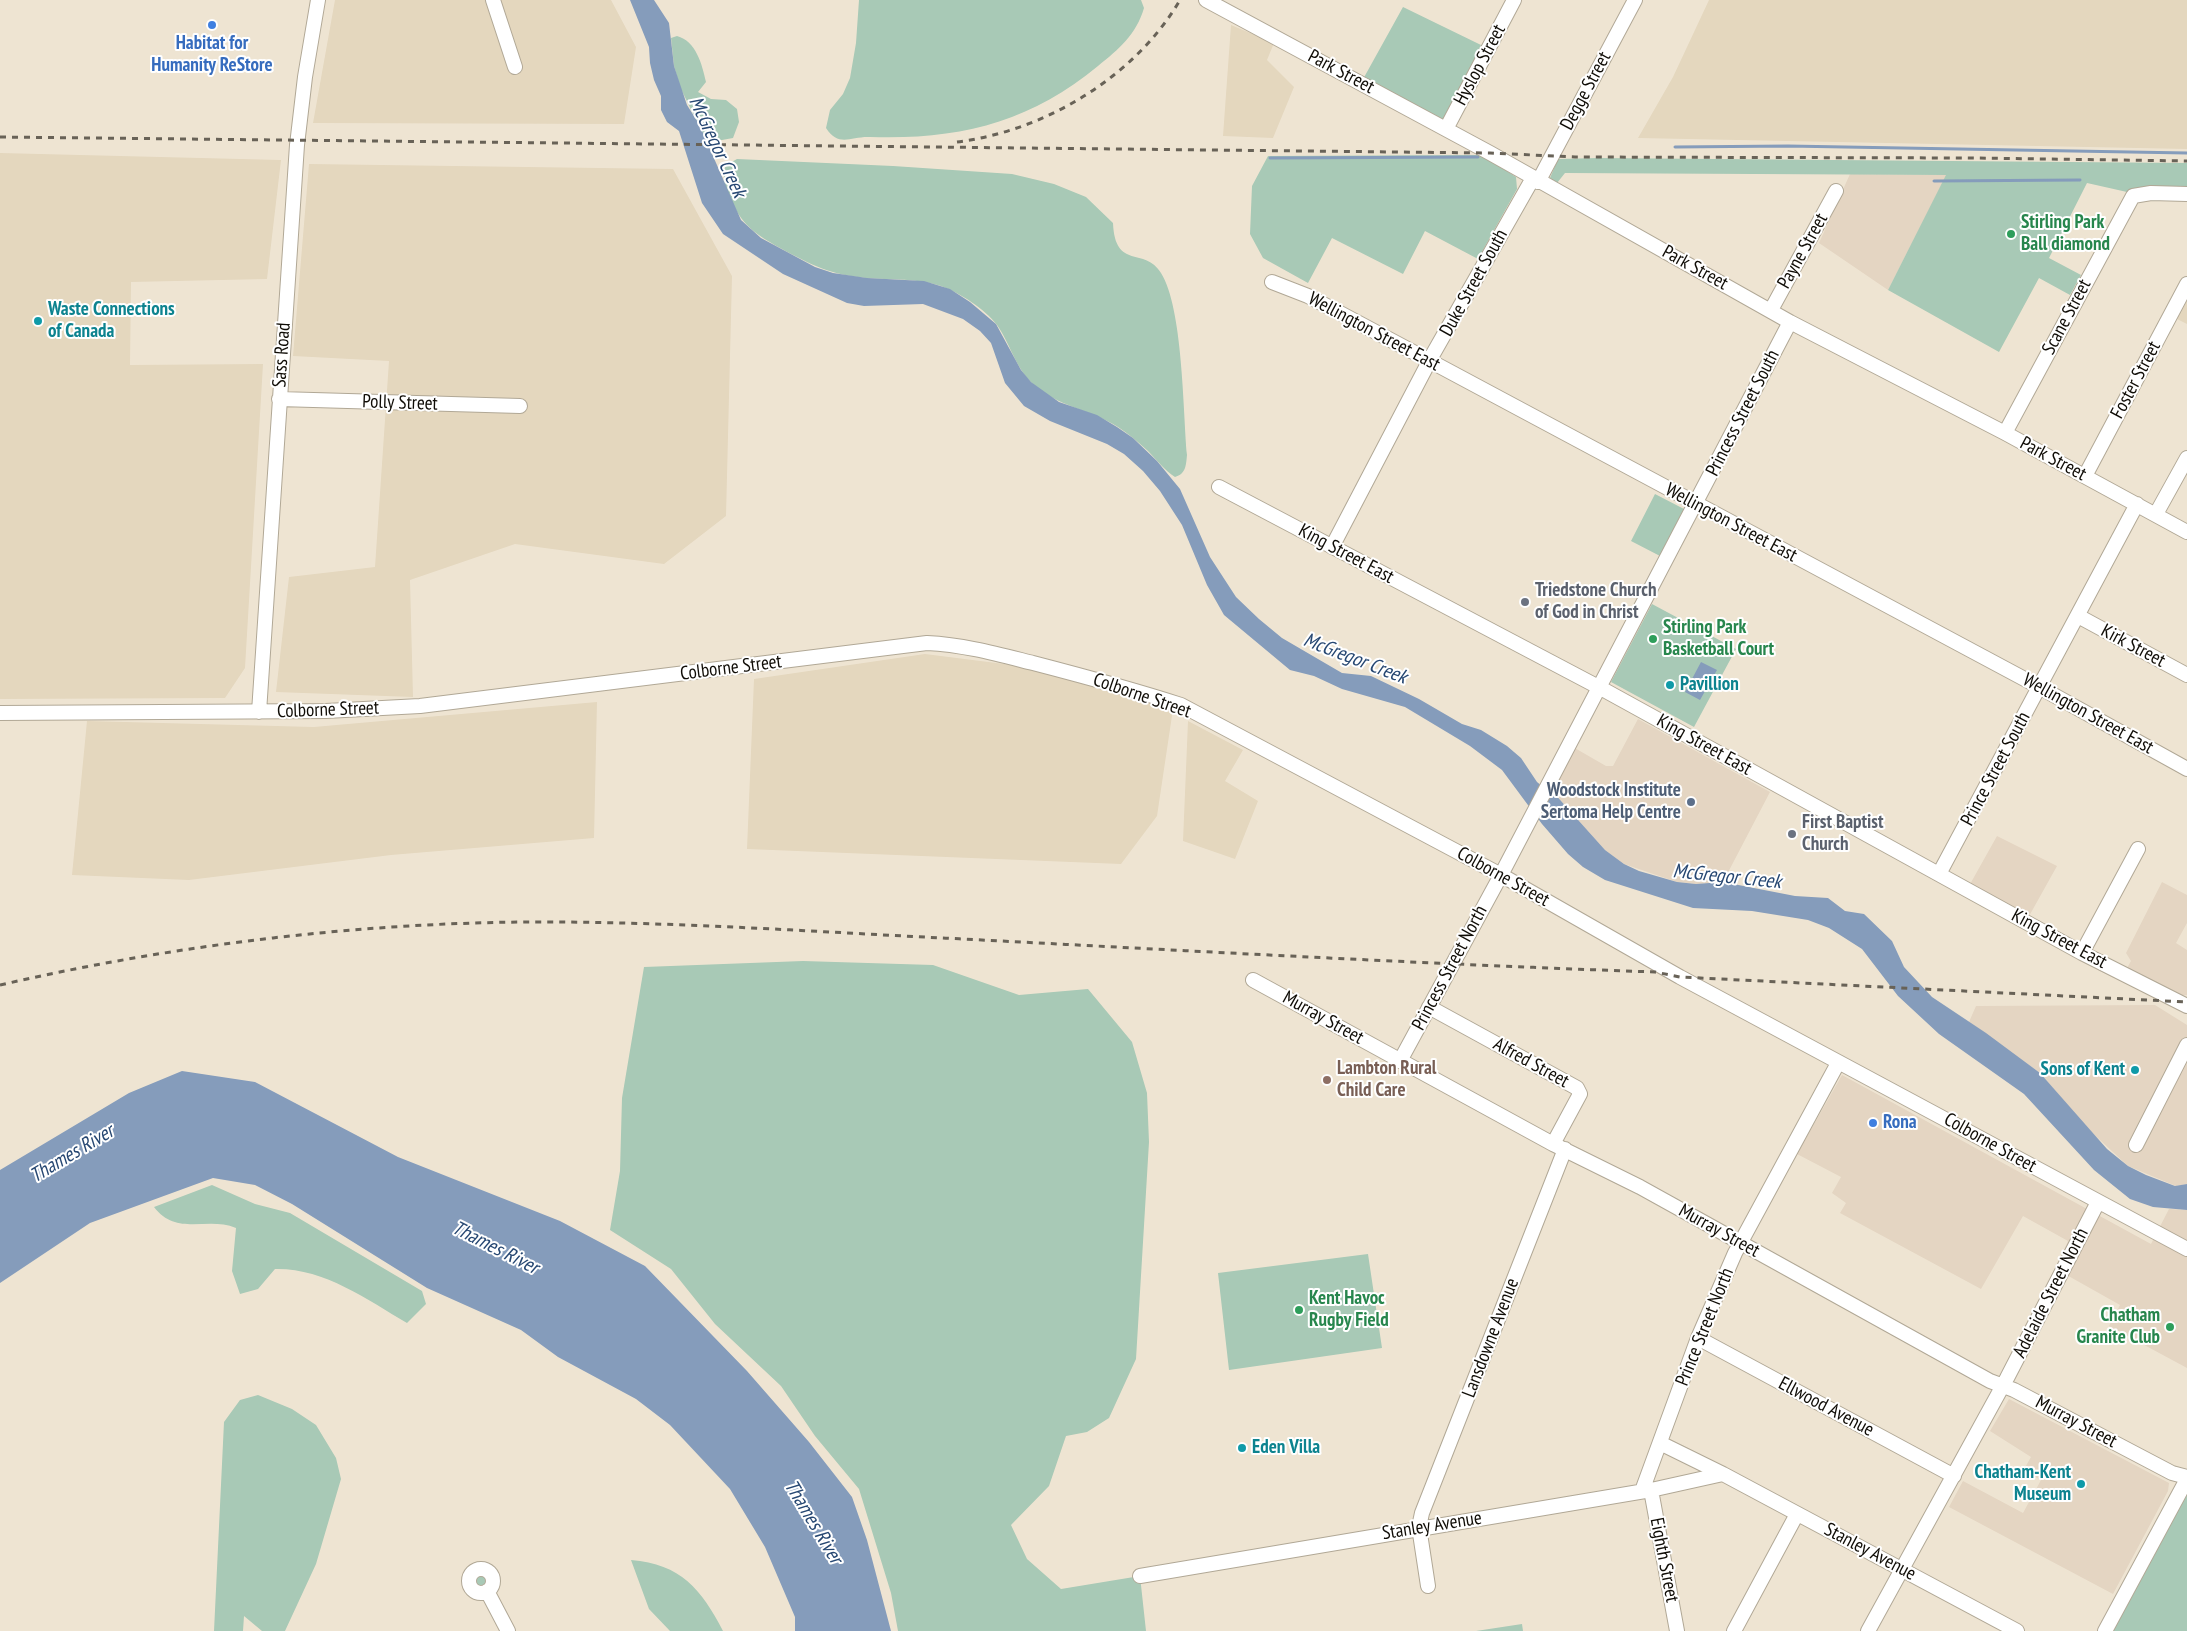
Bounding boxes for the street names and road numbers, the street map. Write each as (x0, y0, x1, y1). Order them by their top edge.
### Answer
street label: Hyslop Street (1449, 21, 1511, 109)
street label: Park Street (1304, 45, 1378, 99)
street label: Degge Street (1556, 48, 1616, 134)
street label: Payne Street (1773, 209, 1833, 293)
street label: Duke Street South (1435, 226, 1513, 340)
street label: Park Street (1658, 241, 1732, 295)
street label: Scane Street (2038, 275, 2096, 359)
street label: Wellington Street East (1304, 288, 1444, 376)
street label: Sass Road (268, 322, 296, 388)
street label: Foster Street (2106, 338, 2166, 422)
street label: Princess Street South (1701, 346, 1785, 480)
street label: Polly Street (362, 390, 438, 416)
street label: Park Street (2016, 432, 2090, 486)
street label: Wellington Street East (1661, 479, 1801, 567)
street label: King Street East (1294, 519, 1398, 589)
street label: Kirk Street (2097, 620, 2169, 672)
street label: Colborne Street (679, 650, 783, 686)
street label: Colborne Street (1090, 669, 1194, 723)
street label: Wellington Street East (2019, 669, 2157, 759)
street label: Colborne Street (277, 697, 379, 723)
street label: Prince Street South (1956, 708, 2036, 830)
street label: King Street East (1653, 710, 1755, 780)
street label: Colborne Street (1453, 842, 1553, 912)
street label: Princess Street North (1408, 902, 1492, 1034)
street label: King Street East (2007, 904, 2111, 974)
street label: Murray Street (1279, 986, 1367, 1050)
street label: Alfred Street (1489, 1033, 1573, 1093)
street label: Colborne Street (1940, 1108, 2040, 1178)
street label: Murray Street (1675, 1199, 1763, 1263)
street label: Adelaide Street North (2009, 1224, 2093, 1362)
street label: Prince Street North (1671, 1265, 1739, 1389)
street label: Lansdowne Avenue (1458, 1275, 1524, 1401)
street label: Ellwood Avenue (1774, 1372, 1878, 1442)
street label: Murray Street (2031, 1391, 2121, 1453)
street label: Stanley Avenue (1381, 1507, 1483, 1545)
street label: Eighth Street (1645, 1516, 1683, 1604)
street label: Stanley Avenue (1820, 1518, 1920, 1586)

